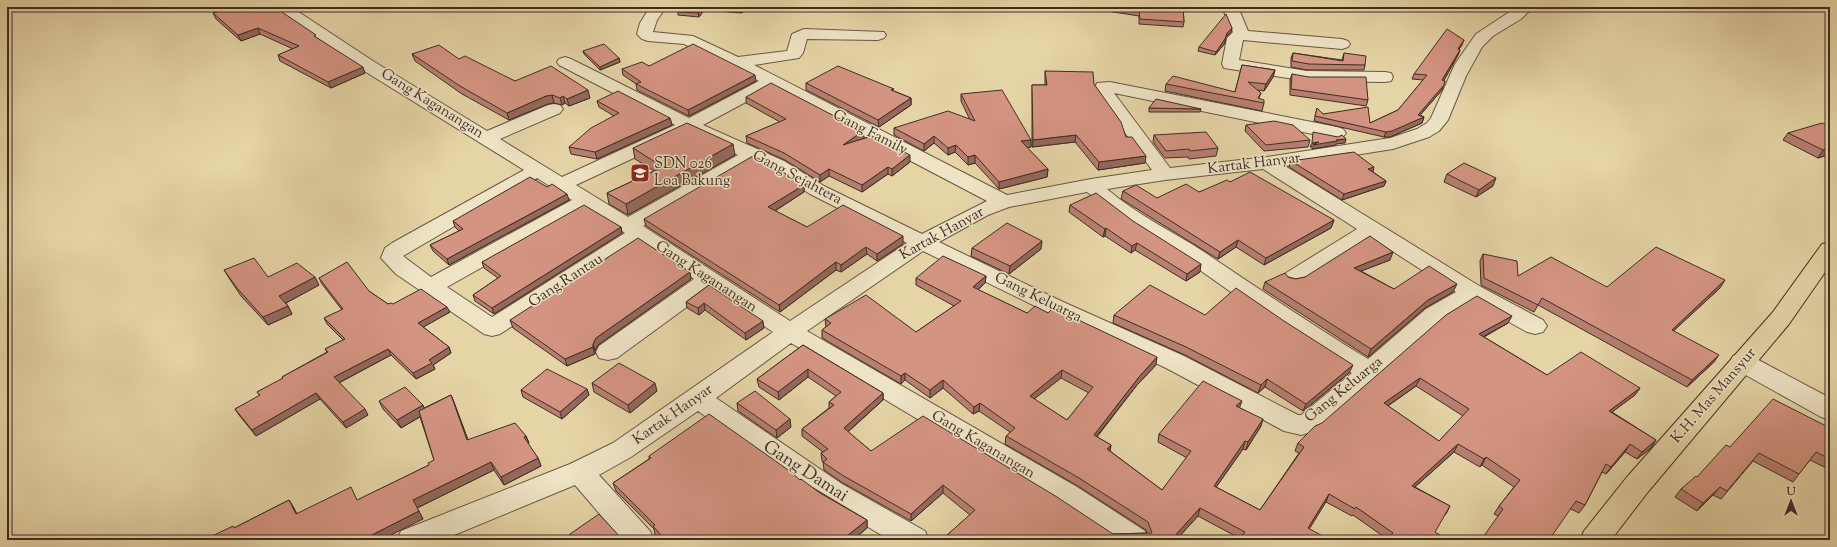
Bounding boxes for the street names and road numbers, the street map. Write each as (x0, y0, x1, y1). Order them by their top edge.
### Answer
street label: Gang Kaganangan (376, 64, 488, 144)
street label: Gang Family (829, 105, 912, 161)
street label: Gang Sejahtera (749, 146, 846, 210)
street label: Kartak Hanyar (1206, 148, 1302, 180)
street label: Kartak Hanyar (896, 202, 988, 266)
street label: Gang Kaganangan (651, 236, 761, 318)
street label: Gang Rantau (525, 249, 608, 313)
street label: Gang Keluarga (991, 268, 1085, 328)
street label: K.H. Mas Mansyur (1667, 343, 1762, 448)
street label: Gang Keluarga (1301, 352, 1387, 428)
street label: Kartak Hanyar (629, 379, 718, 450)
street label: Gang Kaganangan (927, 406, 1039, 484)
street label: Gang Damai (757, 435, 853, 509)

